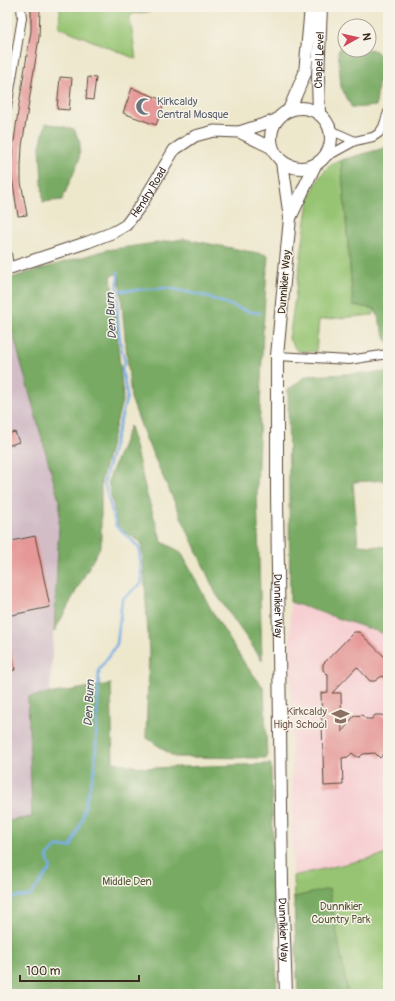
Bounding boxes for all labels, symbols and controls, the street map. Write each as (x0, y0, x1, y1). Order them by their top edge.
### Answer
north arrow (337, 18, 377, 58)
street label: Chapel Level (312, 31, 327, 89)
text: N (359, 32, 373, 42)
place label: Kirkcaldy Central Mosque (157, 95, 229, 121)
mosque icon: Kirkcaldy Central Mosque (134, 97, 154, 117)
street label: Hendry Road (128, 165, 169, 220)
street label: Dunnikier Way (275, 249, 294, 315)
water label: Den Burn (103, 291, 120, 340)
street label: Dunnikier Way (271, 574, 285, 638)
water label: Den Burn (81, 678, 98, 727)
place label: Kirkcaldy High School (273, 705, 327, 731)
school or university icon: Kirkcaldy High School (330, 707, 350, 727)
park label: Middle Den (102, 875, 152, 888)
street label: Dunnikier Way (276, 897, 291, 962)
park label: Dunnikier Country Park (311, 900, 371, 926)
scale bar (20, 957, 139, 983)
text: 100 m (26, 964, 61, 979)

